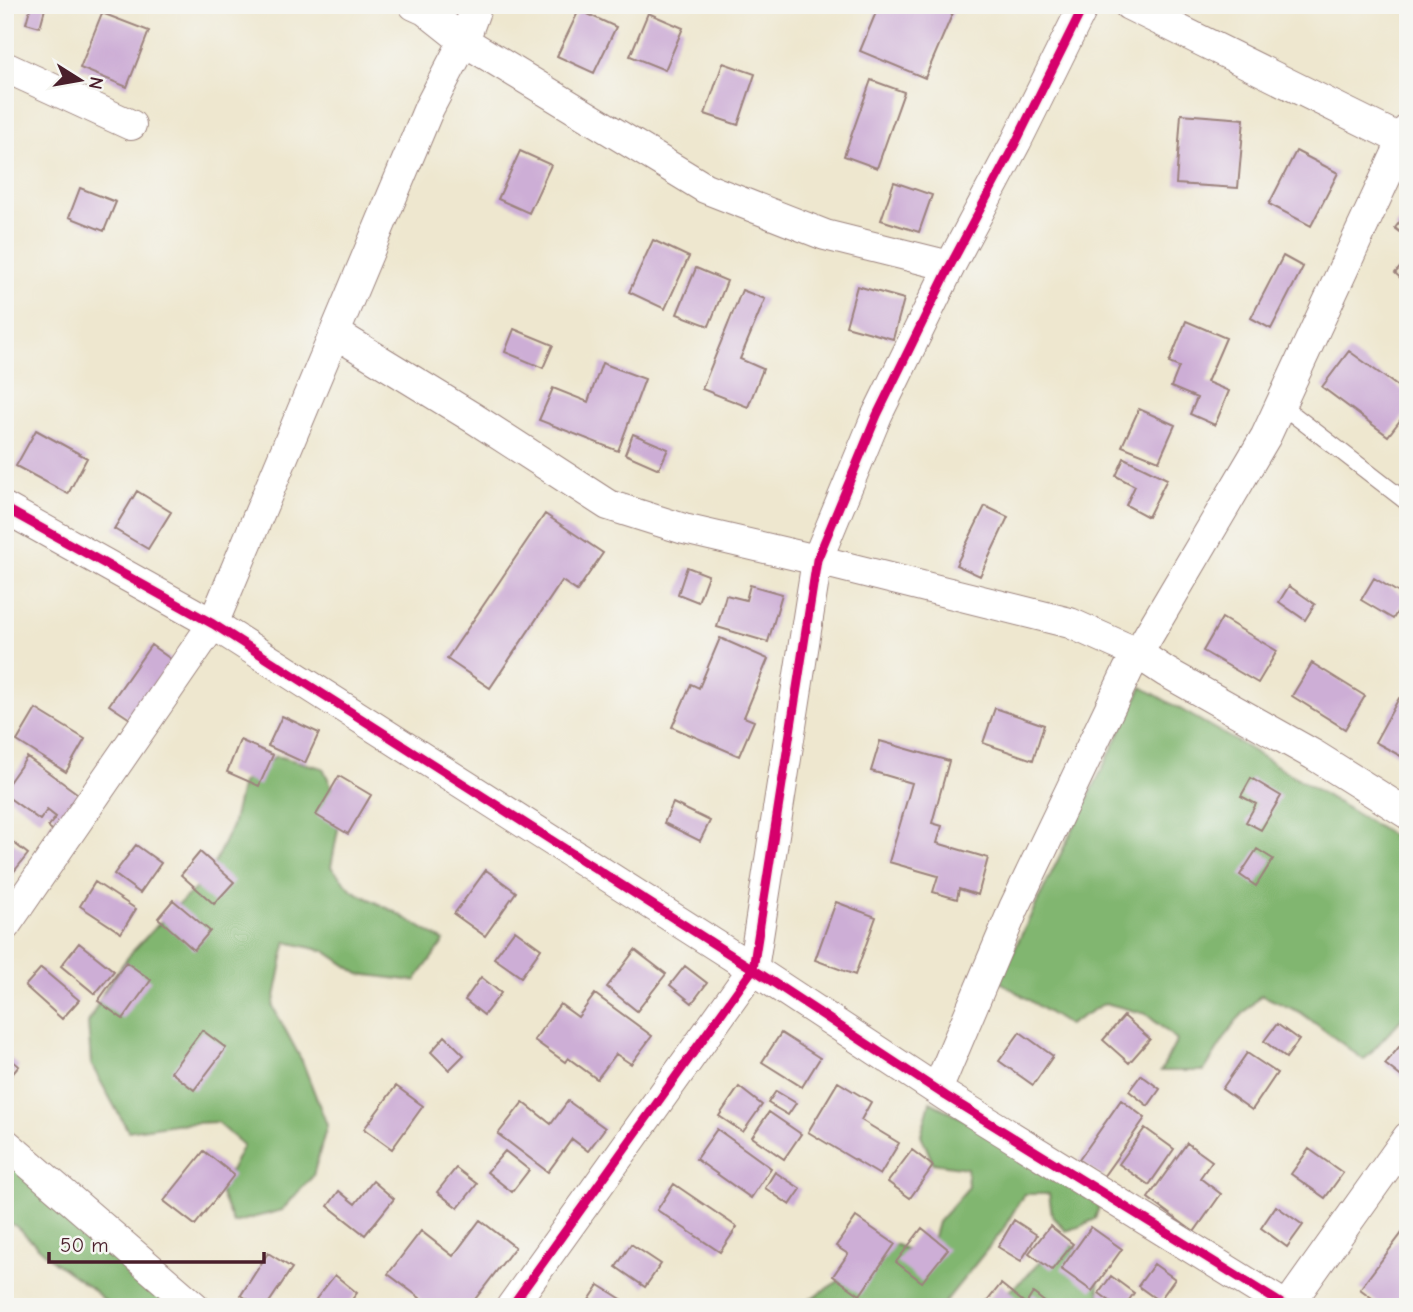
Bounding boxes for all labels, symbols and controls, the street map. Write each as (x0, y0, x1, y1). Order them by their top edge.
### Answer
north arrow (46, 46, 116, 116)
text: N (84, 75, 108, 91)
scale bar (49, 1221, 264, 1265)
text: 50 m (60, 1233, 109, 1257)

